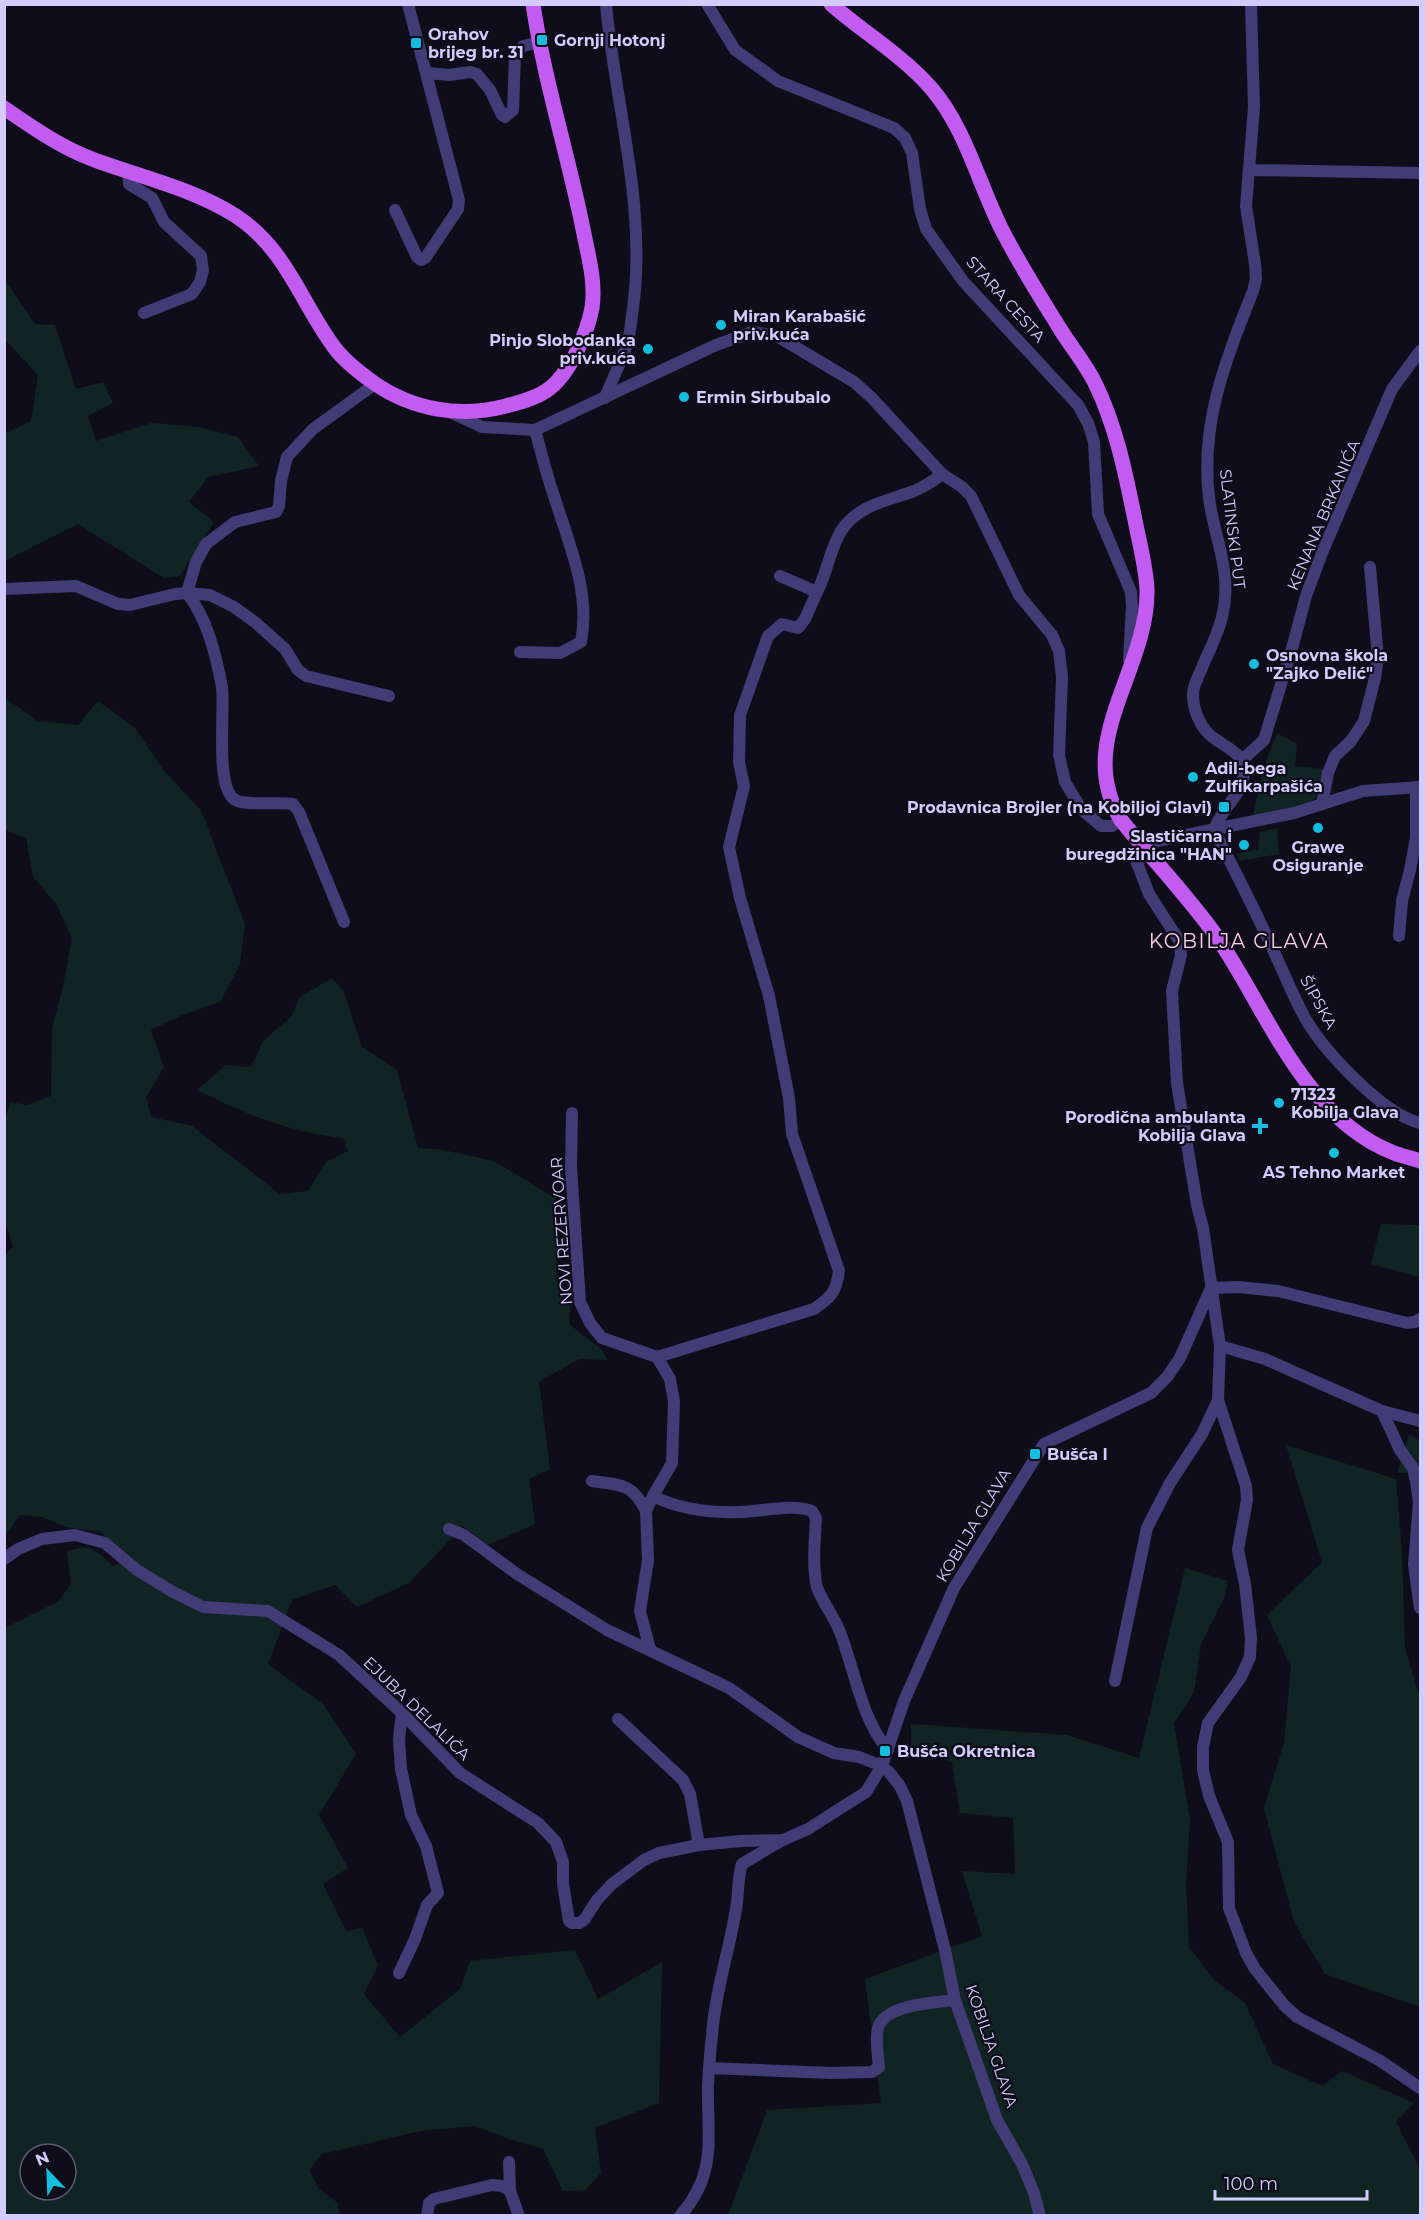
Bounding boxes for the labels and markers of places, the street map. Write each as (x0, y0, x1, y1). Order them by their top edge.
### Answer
place label: Orahov brijeg br. 31 (428, 25, 524, 62)
place label: Gornji Hotonj (554, 31, 666, 50)
marker: Gornji Hotonj (535, 33, 549, 47)
marker: Orahov brijeg br. 31 (409, 36, 423, 50)
place label: Miran Karabašić priv.kuća (733, 307, 867, 344)
marker: Miran Karabašić priv.kuća (714, 318, 728, 332)
place label: Pinjo Slobodanka priv.kuća (489, 331, 636, 368)
marker: Pinjo Slobodanka priv.kuća (641, 342, 655, 356)
place label: Ermin Sirbubalo (696, 388, 831, 407)
marker: Ermin Sirbubalo (677, 390, 691, 404)
place label: Osnovna škola "Zajko Delić" (1266, 646, 1388, 683)
marker: Osnovna škola "Zajko Delić" (1247, 657, 1261, 671)
place label: Adil-bega Zulfikarpašića (1204, 759, 1323, 796)
marker: Adil-bega Zulfikarpašića (1186, 770, 1200, 784)
place label: Prodavnica Brojler (na Kobiljoj Glavi) (907, 798, 1212, 817)
marker: Prodavnica Brojler (na Kobiljoj Glavi) (1217, 800, 1231, 814)
marker: Grawe Osiguranje (1311, 821, 1325, 835)
place label: Slastičarna i buregdžinica "HAN" (1066, 827, 1232, 864)
marker: Slastičarna i buregdžinica "HAN" (1237, 838, 1251, 852)
place label: Grawe Osiguranje (1272, 838, 1364, 875)
place label: 71323 Kobilja Glava (1291, 1085, 1399, 1122)
marker: 71323 Kobilja Glava (1272, 1096, 1286, 1110)
place label: Porodična ambulanta Kobilja Glava (1065, 1108, 1246, 1145)
marker: Porodična ambulanta Kobilja Glava (1251, 1117, 1269, 1135)
marker: AS Tehno Market (1327, 1146, 1341, 1160)
place label: AS Tehno Market (1262, 1163, 1405, 1182)
place label: Bušća I (1047, 1445, 1108, 1464)
marker: Bušća I (1028, 1447, 1042, 1461)
place label: Bušća Okretnica (897, 1742, 1036, 1761)
marker: Bušća Okretnica (878, 1744, 892, 1758)

